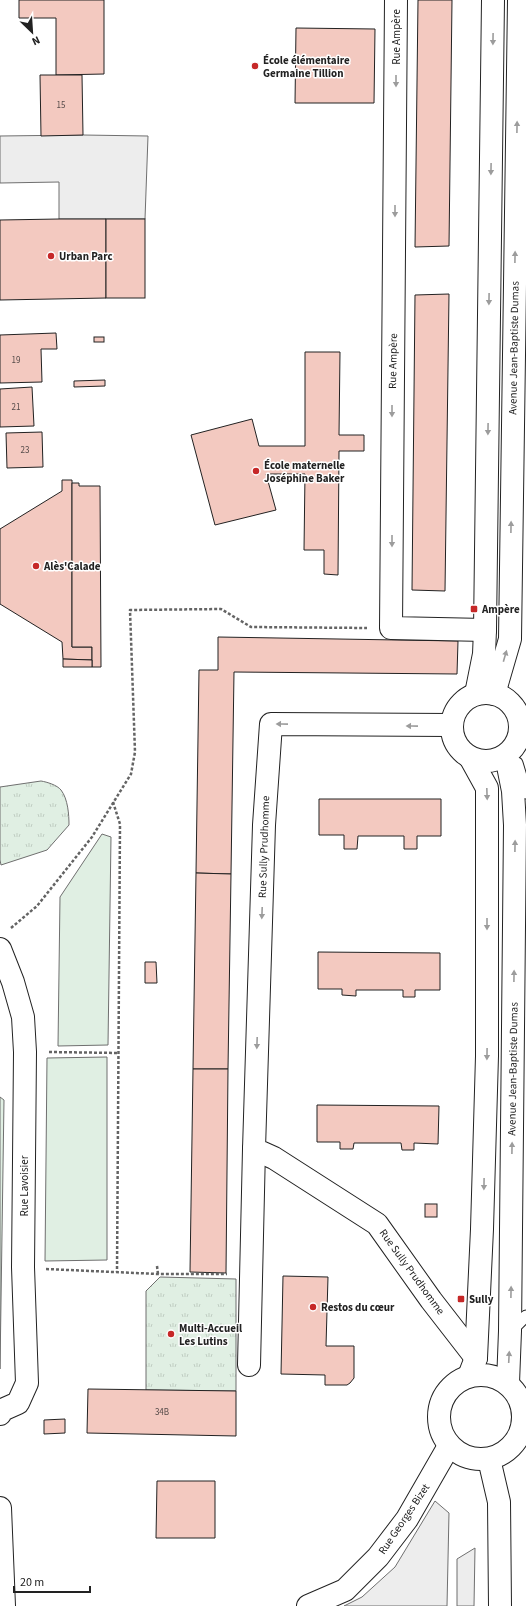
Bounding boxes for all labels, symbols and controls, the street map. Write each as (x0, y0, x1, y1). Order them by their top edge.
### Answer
street label: Rue Ampère (389, 9, 404, 65)
north arrow (12, 12, 52, 52)
text: N (30, 32, 43, 49)
one-way arrow (490, 33, 496, 46)
place label: École élémentaire Germaine Tillion (263, 53, 350, 81)
marker: École élémentaire Germaine Tillion (250, 61, 260, 71)
one-way arrow (393, 75, 399, 88)
house number: 15 (57, 99, 66, 112)
one-way arrow (514, 120, 520, 133)
one-way arrow (488, 163, 494, 176)
one-way arrow (392, 205, 398, 218)
place label: Urban Parc (59, 249, 113, 264)
one-way arrow (512, 250, 518, 263)
marker: Urban Parc (46, 251, 56, 261)
street label: Avenue Jean-Baptiste Dumas (505, 281, 523, 415)
one-way arrow (486, 293, 493, 305)
street label: Rue Ampère (385, 332, 401, 389)
house number: 19 (12, 354, 21, 367)
house number: 21 (12, 401, 20, 414)
one-way arrow (389, 405, 395, 418)
one-way arrow (485, 423, 491, 436)
house number: 23 (21, 444, 30, 457)
place label: École maternelle Joséphine Baker (264, 458, 345, 486)
marker: École maternelle Joséphine Baker (251, 466, 261, 476)
one-way arrow (508, 521, 515, 533)
one-way arrow (388, 535, 395, 547)
place label: Alès'Calade (43, 559, 101, 574)
marker: Alès'Calade (31, 561, 41, 571)
place label: Ampère (481, 602, 520, 617)
marker: Ampère (469, 604, 479, 614)
one-way arrow (502, 650, 508, 662)
one-way arrow (275, 721, 288, 727)
one-way arrow (405, 723, 418, 729)
one-way arrow (484, 788, 490, 801)
street label: Rue Sully Prudhomme (255, 795, 273, 898)
one-way arrow (512, 839, 518, 852)
one-way arrow (259, 907, 265, 920)
one-way arrow (484, 918, 490, 931)
one-way arrow (511, 969, 517, 982)
street label: Avenue Jean-Baptiste Dumas (504, 1002, 522, 1136)
one-way arrow (254, 1037, 261, 1049)
one-way arrow (484, 1048, 490, 1061)
one-way arrow (509, 1141, 515, 1154)
street label: Rue Lavoisier (17, 1155, 32, 1217)
one-way arrow (480, 1178, 487, 1190)
street label: Rue Sully Prudhomme (376, 1226, 449, 1318)
one-way arrow (508, 1285, 514, 1298)
place label: Sully (469, 1292, 494, 1307)
marker: Sully (456, 1294, 466, 1304)
place label: Restos du cœur (321, 1300, 395, 1315)
marker: Restos du cœur (308, 1302, 318, 1312)
place label: Multi-Accueil Les Lutins (179, 1321, 243, 1349)
marker: Multi-Accueil Les Lutins (166, 1329, 176, 1339)
one-way arrow (506, 1350, 512, 1363)
house number: 34B (155, 1406, 169, 1419)
street label: Rue Georges Bizet (375, 1480, 433, 1557)
scale bar (14, 1568, 90, 1594)
text: 20 m (20, 1574, 44, 1591)

